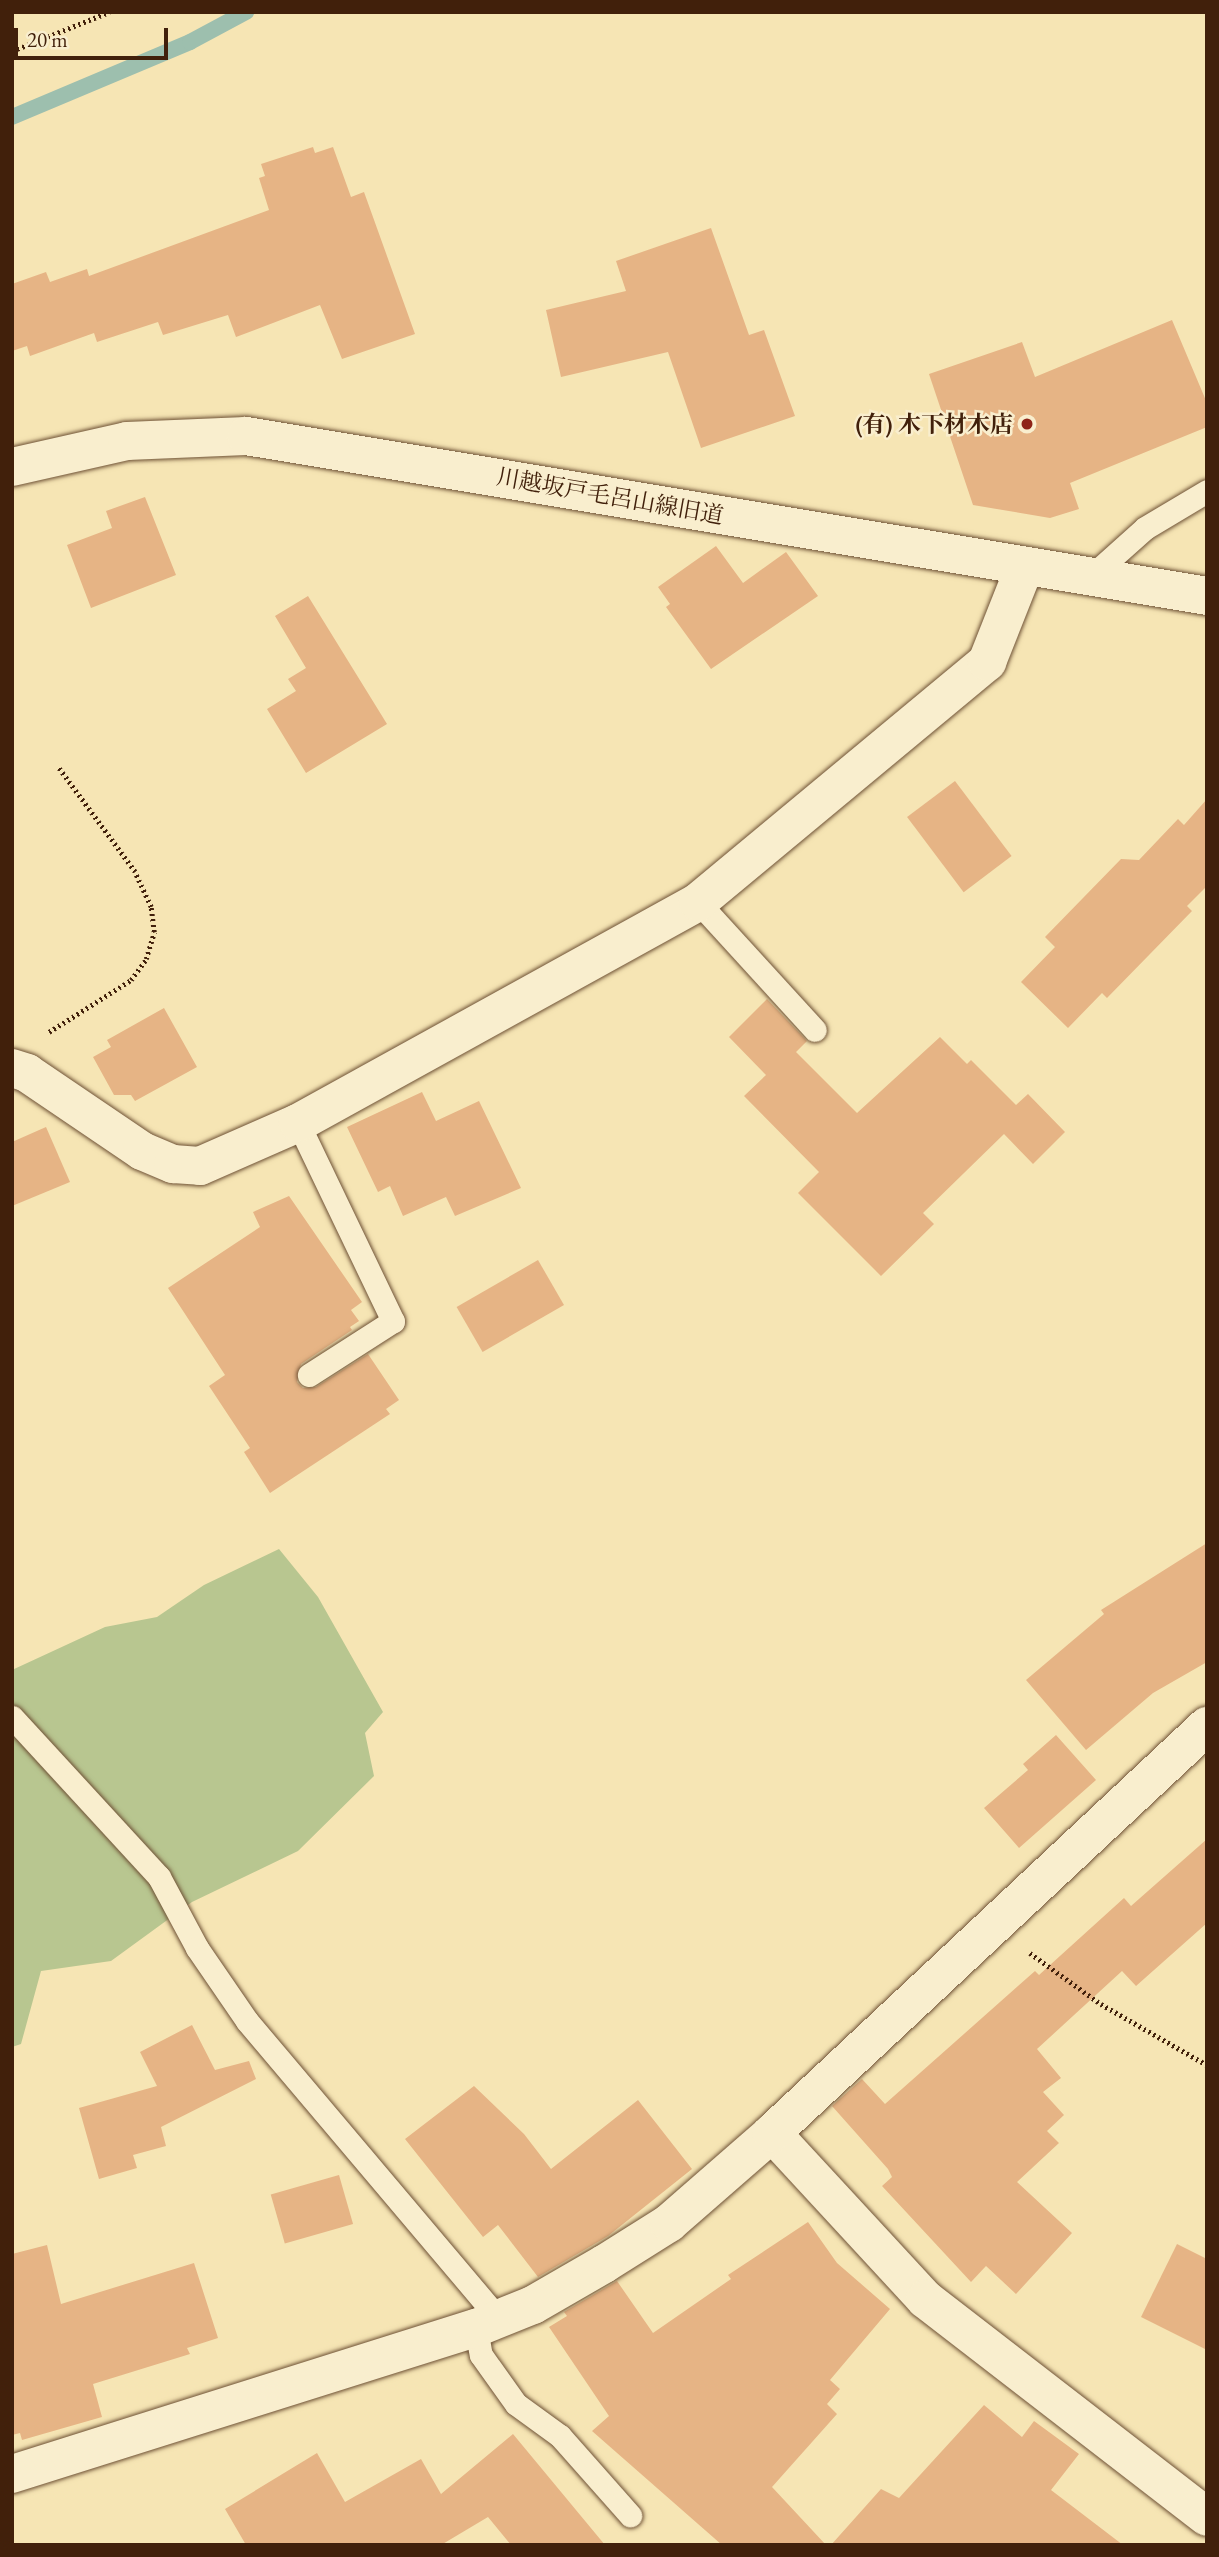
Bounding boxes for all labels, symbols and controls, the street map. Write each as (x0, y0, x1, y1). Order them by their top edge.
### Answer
scale bar (18, 14, 172, 58)
text: 20 m (27, 26, 68, 53)
place label: (有) 木下材木店 (856, 410, 1013, 438)
marker: (有) 木下材木店 (1019, 416, 1035, 432)
street label: 川越坂戸毛呂山線旧道 (494, 462, 726, 530)

